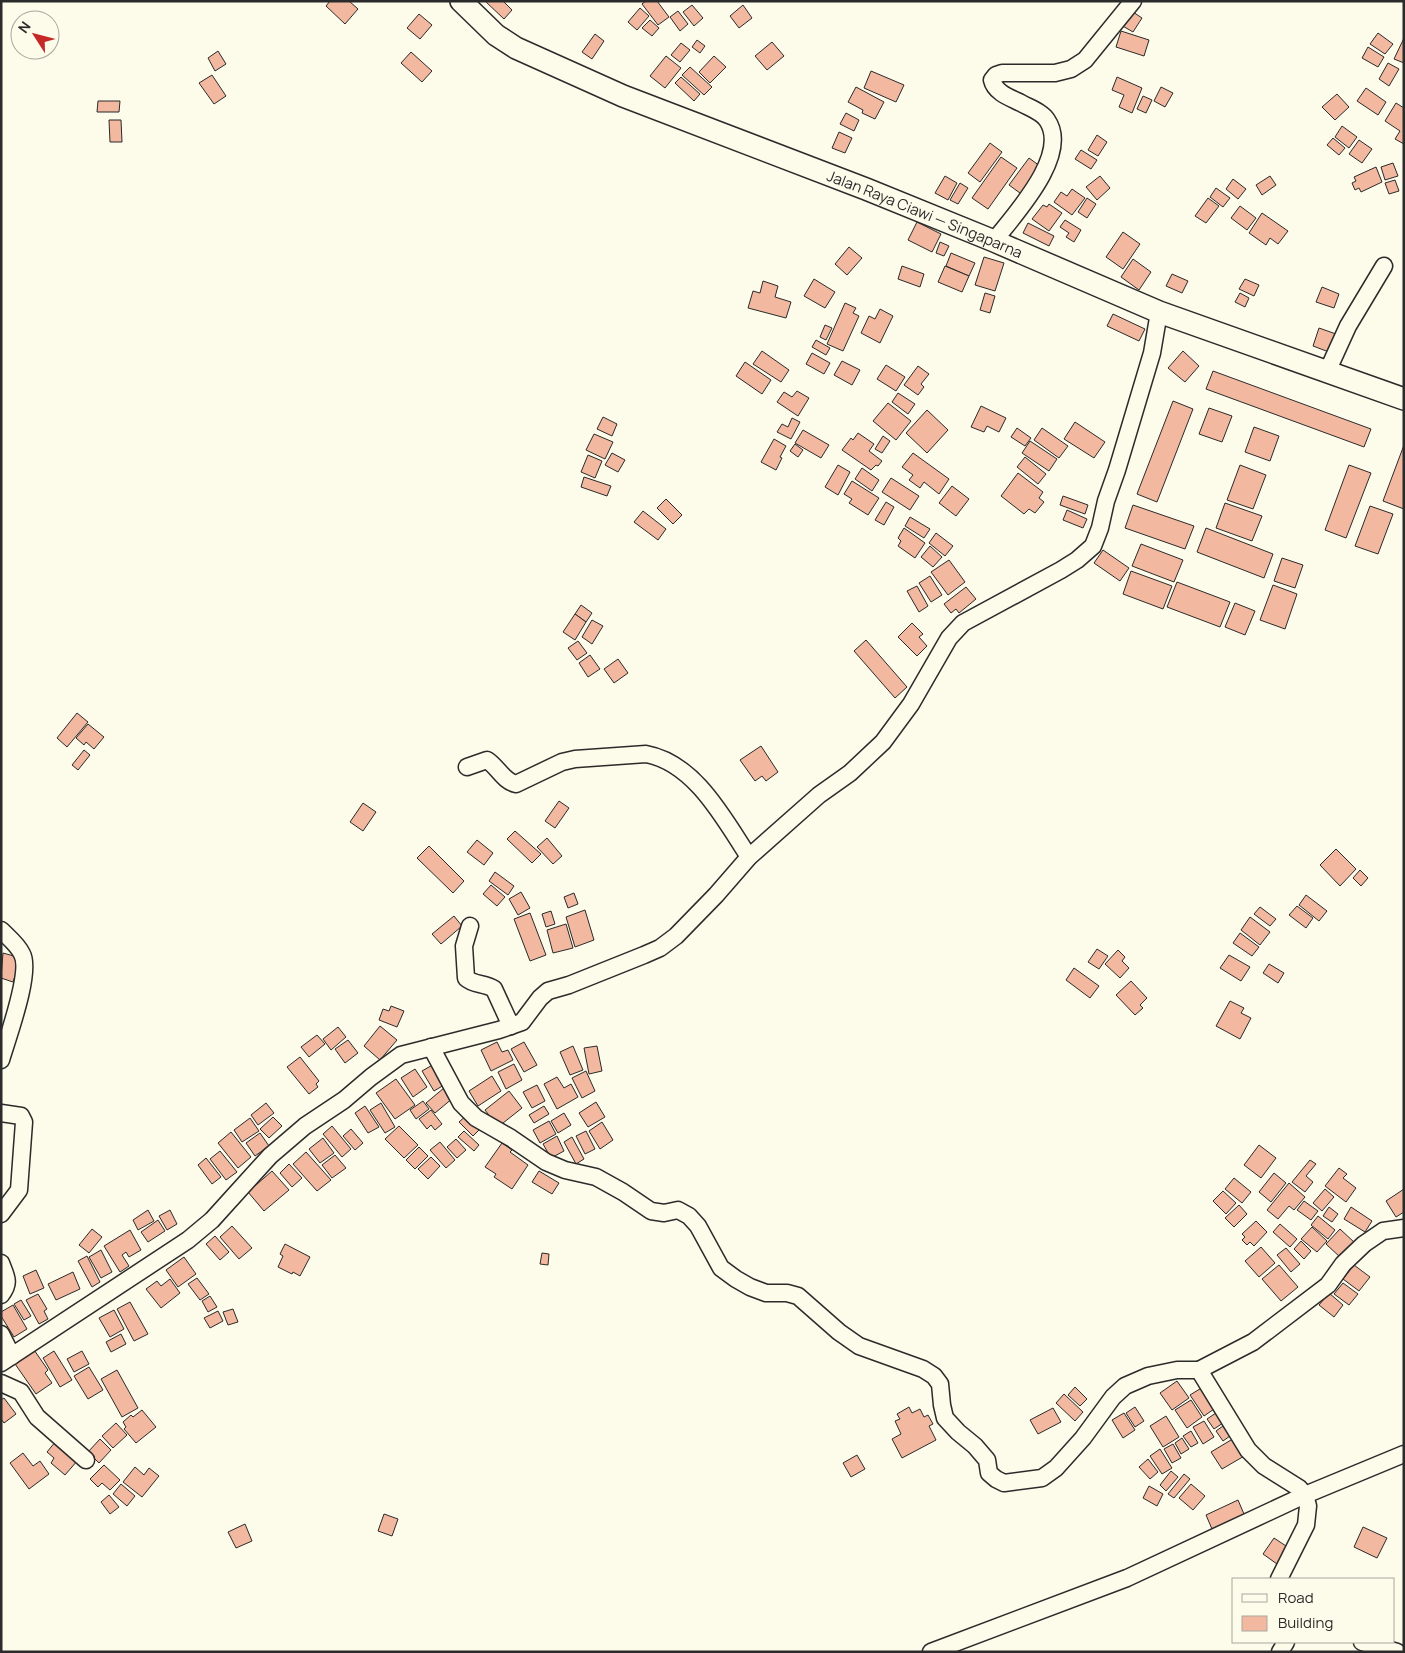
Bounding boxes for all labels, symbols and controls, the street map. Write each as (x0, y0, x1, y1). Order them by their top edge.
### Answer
north arrow (10, 10, 60, 60)
text: N (13, 17, 35, 37)
street label: Jalan Raya Ciawi — Singaparna (824, 165, 1026, 263)
legend (1232, 1578, 1395, 1643)
text: Road (1278, 1587, 1314, 1608)
text: Building (1278, 1612, 1333, 1633)

